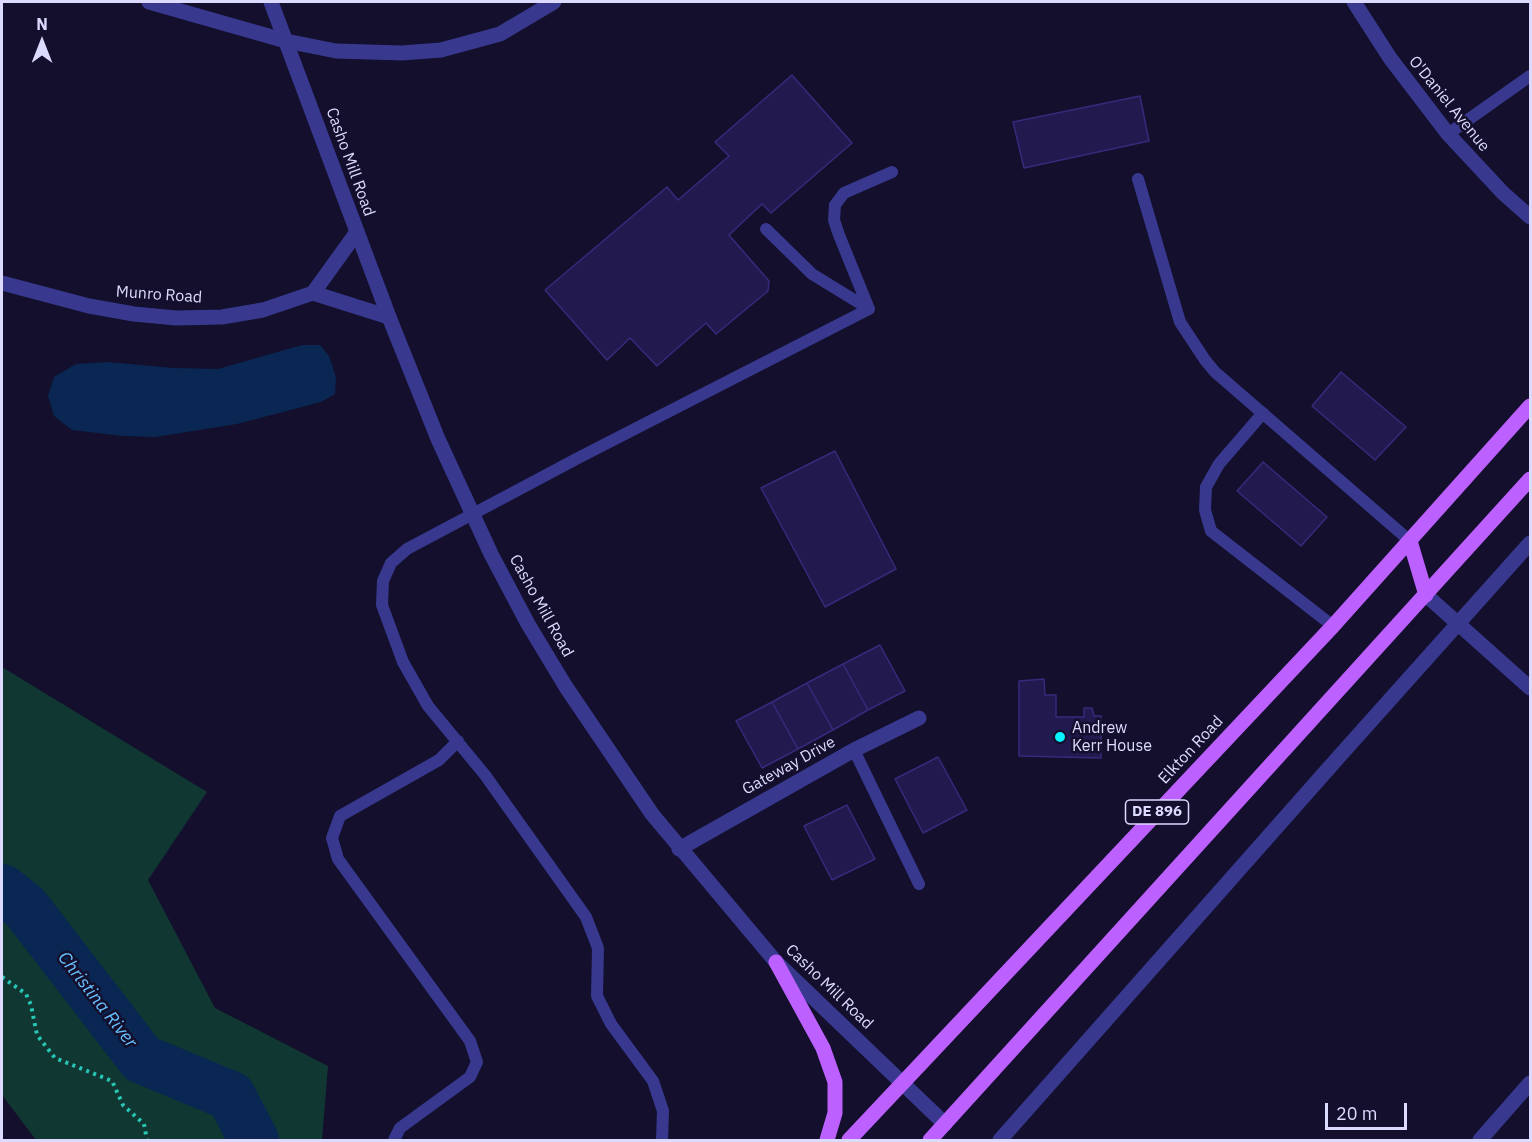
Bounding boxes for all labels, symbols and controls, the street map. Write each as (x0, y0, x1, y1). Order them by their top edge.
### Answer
north arrow (12, 12, 72, 72)
text: N (36, 14, 48, 34)
street label: O'Daniel Avenue (1404, 52, 1494, 156)
street label: Casho Mill Road (321, 105, 379, 219)
street label: Munro Road (115, 282, 203, 308)
street label: Casho Mill Road (505, 551, 577, 661)
street label: Elkton Road (1155, 712, 1227, 788)
place label: Andrew Kerr House (1072, 718, 1152, 756)
marker: Andrew Kerr House (1053, 730, 1067, 744)
street label: Gateway Drive (739, 733, 839, 799)
road number: DE 896 (1126, 800, 1188, 824)
street label: Casho Mill Road (781, 940, 877, 1034)
water label: Christina River (53, 948, 141, 1052)
scale bar (1328, 1091, 1410, 1129)
text: 20 m (1336, 1102, 1378, 1125)

